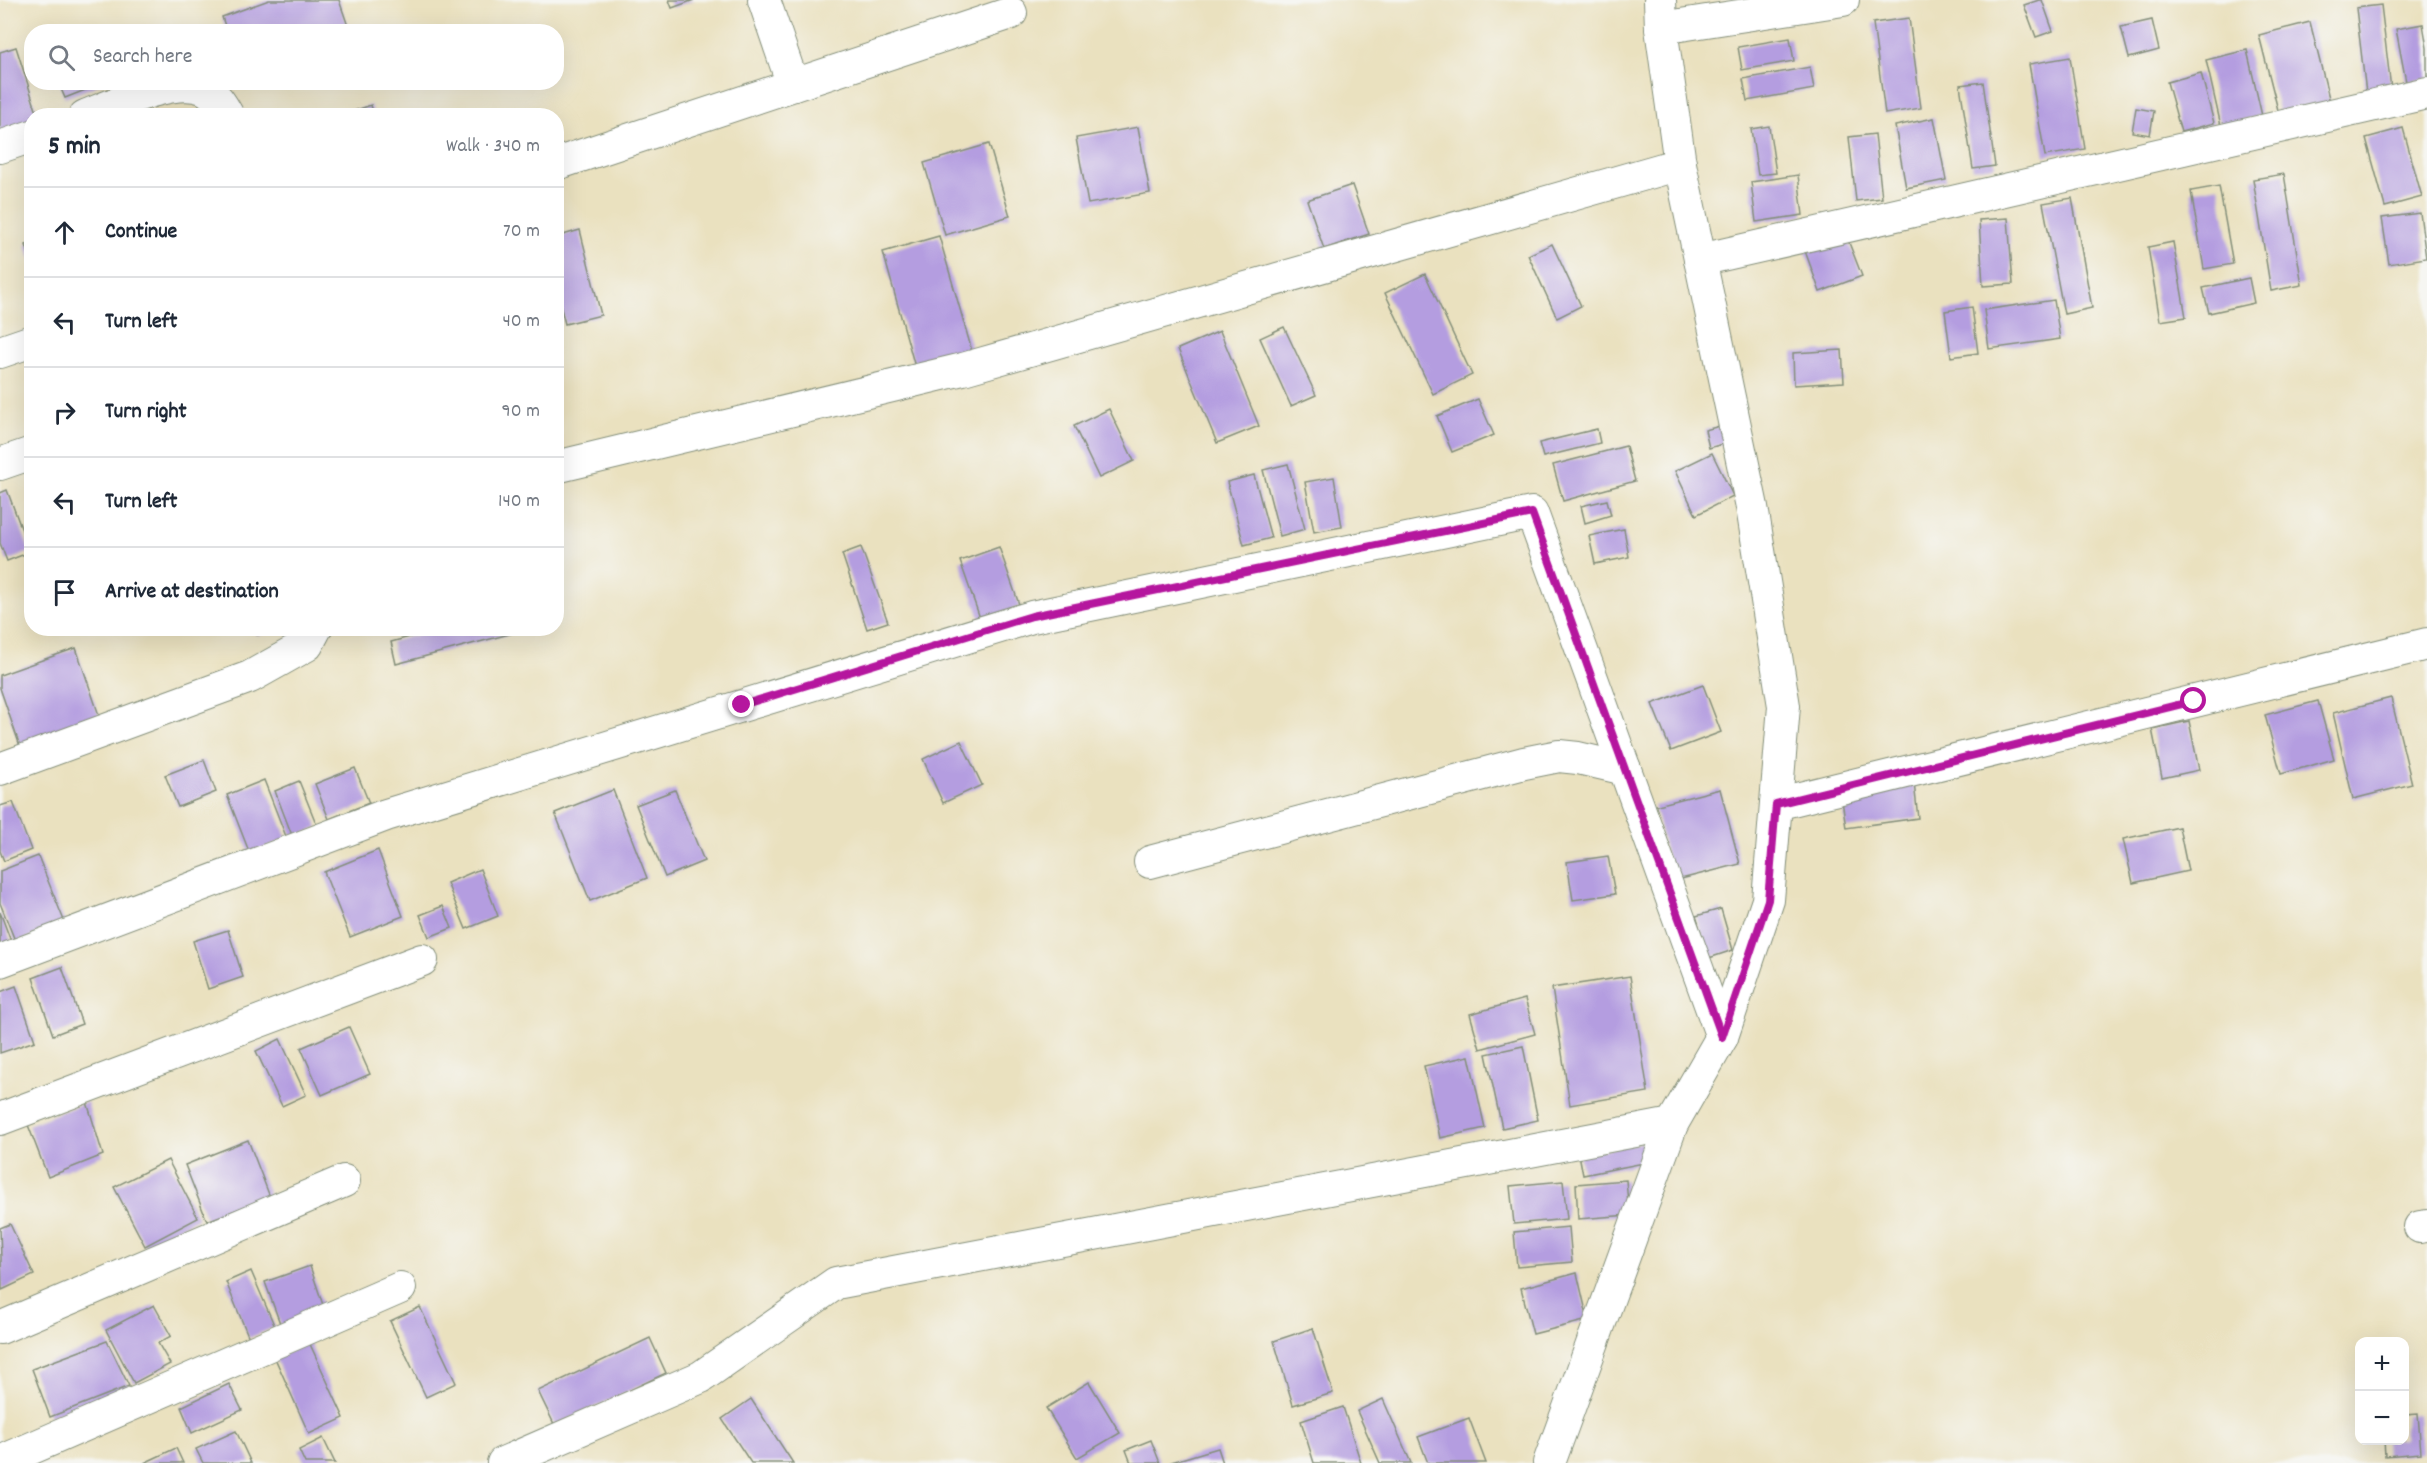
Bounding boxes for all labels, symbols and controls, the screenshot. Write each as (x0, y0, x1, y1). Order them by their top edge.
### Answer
search box (24, 24, 564, 90)
icon: search (45, 41, 78, 74)
text: Search here (93, 42, 192, 73)
text: 5 min (48, 129, 101, 166)
text: Walk · 340 m (446, 133, 540, 161)
icon: ahead (48, 216, 81, 249)
text: Continue (105, 217, 177, 248)
text: 70 m (503, 218, 540, 246)
icon: left (48, 306, 81, 339)
text: Turn left (105, 307, 177, 338)
text: 40 m (502, 308, 540, 336)
icon: right (48, 396, 81, 429)
text: Turn right (105, 397, 187, 428)
text: 90 m (502, 398, 540, 426)
icon: left (48, 486, 81, 519)
text: Turn left (105, 487, 177, 518)
text: 140 m (498, 488, 540, 516)
icon: arrive (48, 576, 81, 609)
text: Arrive at destination (105, 577, 279, 608)
route start (2180, 687, 2206, 713)
route end (728, 691, 754, 717)
map controls (2355, 1337, 2409, 1445)
button: + (2355, 1337, 2409, 1391)
button: − (2355, 1391, 2409, 1445)

